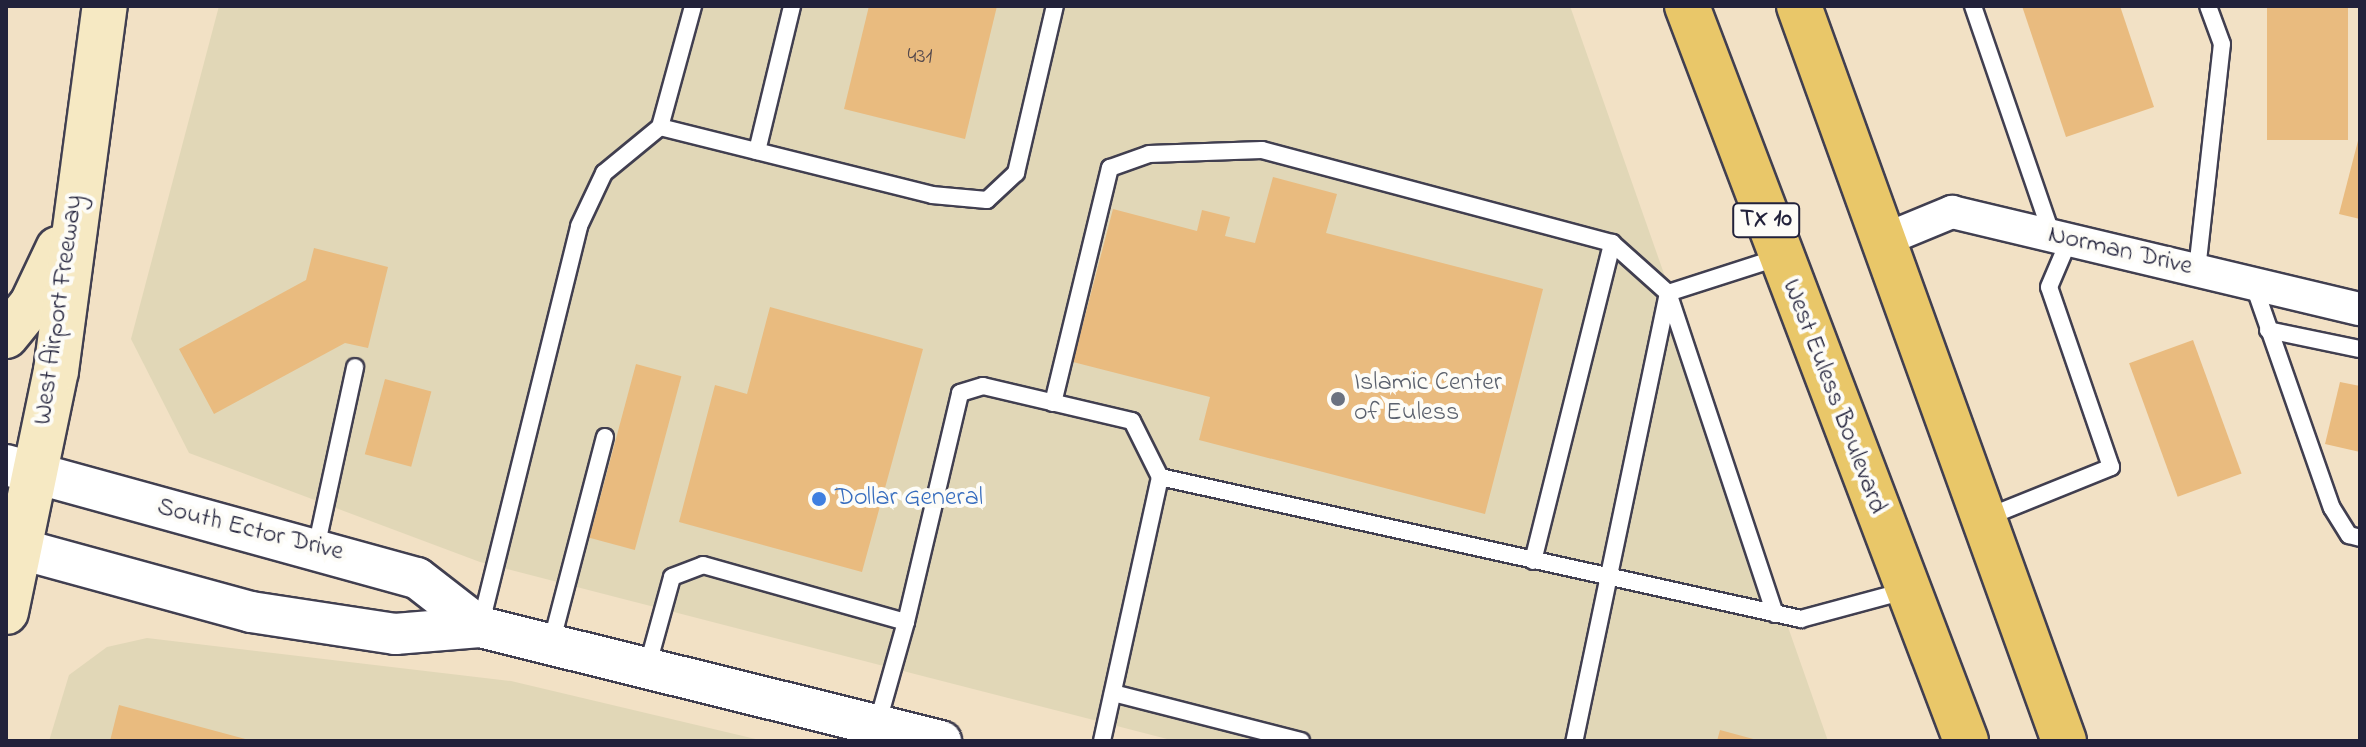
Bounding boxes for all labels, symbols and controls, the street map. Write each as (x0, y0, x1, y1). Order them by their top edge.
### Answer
house number: 431 (907, 45, 933, 71)
street label: West Airport Freeway (28, 193, 92, 427)
road number: TX 10 (1732, 200, 1800, 240)
street label: Norman Drive (2045, 220, 2195, 284)
street label: West Euless Boulevard (1774, 275, 1892, 519)
place label: Islamic Center of Euless (1354, 368, 1502, 430)
marker: Islamic Center of Euless (1329, 390, 1347, 408)
place label: Dollar General (835, 483, 983, 515)
marker: Dollar General (810, 490, 828, 508)
street label: South Ector Drive (154, 493, 346, 569)

